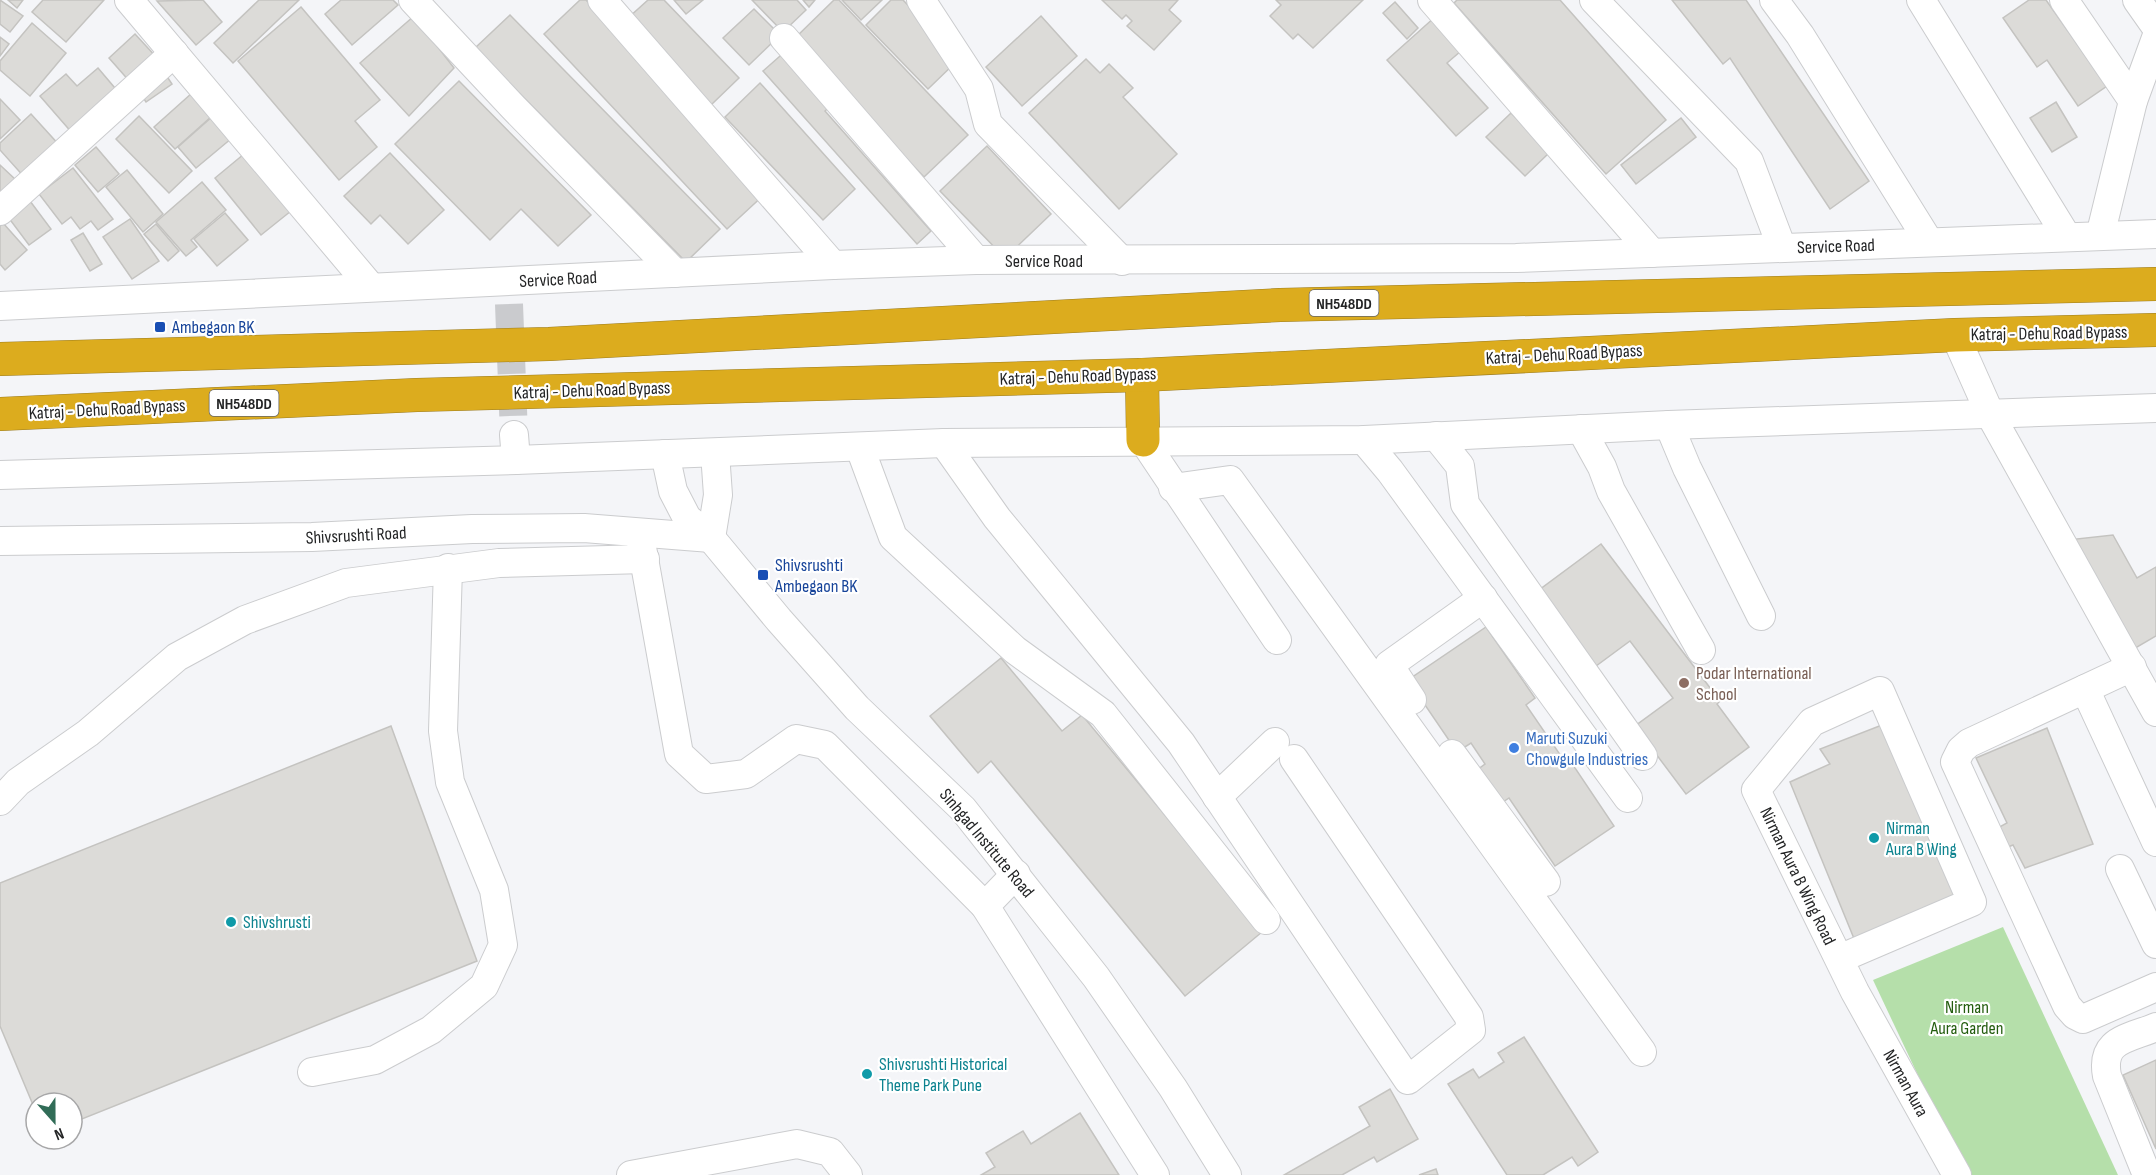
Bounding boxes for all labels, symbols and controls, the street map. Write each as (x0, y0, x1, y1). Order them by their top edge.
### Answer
street label: Service Road (1797, 235, 1875, 258)
street label: Service Road (1005, 251, 1083, 272)
street label: Service Road (519, 267, 597, 292)
road number: NH548DD (1310, 290, 1378, 316)
place label: Ambegaon BK (171, 317, 255, 338)
marker: Ambegaon BK (153, 320, 167, 334)
street label: Katraj - Dehu Road Bypass (1970, 322, 2128, 345)
street label: Katraj - Dehu Road Bypass (1485, 340, 1643, 369)
street label: Katraj - Dehu Road Bypass (999, 363, 1157, 390)
street label: Katraj - Dehu Road Bypass (513, 377, 671, 404)
road number: NH548DD (210, 390, 278, 416)
street label: Katraj - Dehu Road Bypass (28, 395, 186, 424)
street label: Shivsrushti Road (305, 522, 407, 549)
place label: Shivsrushti Ambegaon BK (774, 555, 858, 597)
marker: Shivsrushti Ambegaon BK (756, 568, 770, 582)
place label: Podar International School (1696, 663, 1812, 705)
marker: Podar International School (1677, 676, 1691, 690)
place label: Maruti Suzuki Chowgule Industries (1526, 728, 1648, 770)
marker: Maruti Suzuki Chowgule Industries (1507, 741, 1521, 755)
street label: Sinhgad Institute Road (935, 785, 1038, 902)
street label: Nirman Aura B Wing Road (1755, 804, 1840, 948)
place label: Nirman Aura B Wing (1885, 818, 1957, 860)
marker: Nirman Aura B Wing (1867, 831, 1881, 845)
place label: Shivshrusti (243, 912, 311, 933)
marker: Shivshrusti (224, 915, 238, 929)
park label: Nirman Aura Garden (1929, 997, 2004, 1039)
street label: Nirman Aura (1878, 1046, 1933, 1121)
place label: Shivsrushti Historical Theme Park Pune (879, 1054, 1007, 1096)
marker: Shivsrushti Historical Theme Park Pune (860, 1067, 874, 1081)
north arrow (24, 1091, 84, 1151)
text: N (51, 1123, 66, 1144)

